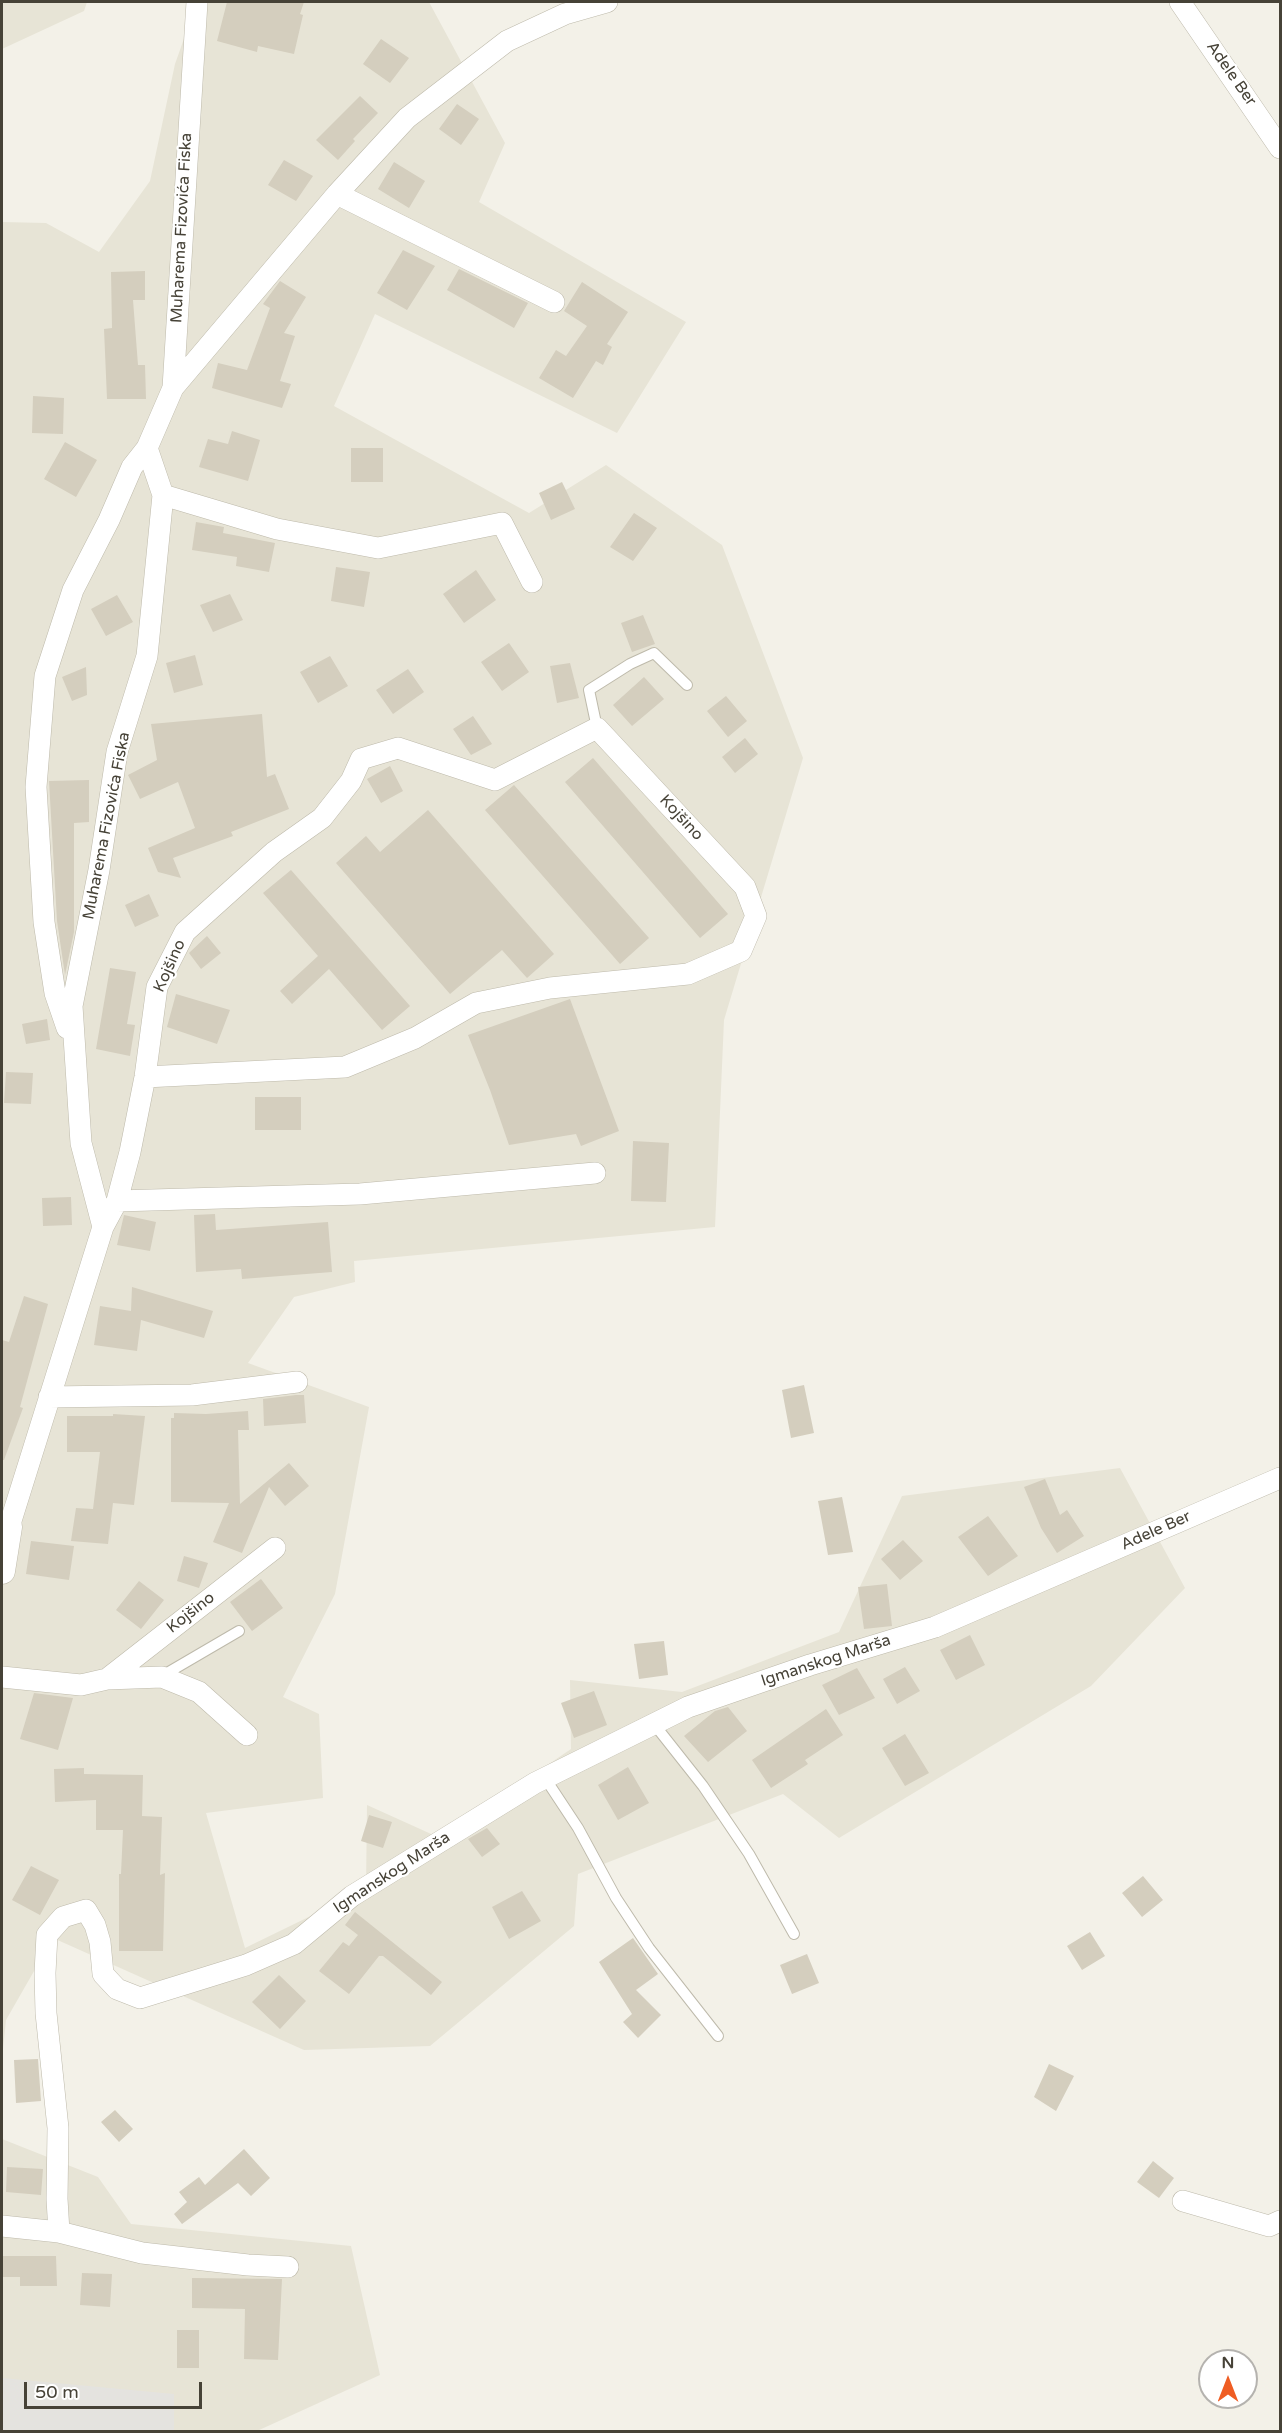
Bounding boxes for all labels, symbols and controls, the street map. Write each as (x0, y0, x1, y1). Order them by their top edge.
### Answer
street label: Adele Ber (1202, 38, 1260, 110)
street label: Muharema Fizovića Fiska (167, 132, 197, 324)
street label: Muharema Fizovića Fiska (79, 731, 135, 921)
street label: Kojšino (655, 791, 707, 845)
street label: Kojšino (150, 937, 190, 995)
street label: Adele Ber (1118, 1507, 1194, 1555)
street label: Kojšino (163, 1588, 219, 1638)
street label: Igmanskog Marša (759, 1631, 893, 1691)
street label: Igmanskog Marša (330, 1828, 454, 1918)
north arrow (1198, 2349, 1258, 2409)
text: N (1222, 2353, 1234, 2373)
scale bar (27, 2370, 206, 2408)
text: 50 m (35, 2381, 79, 2403)

